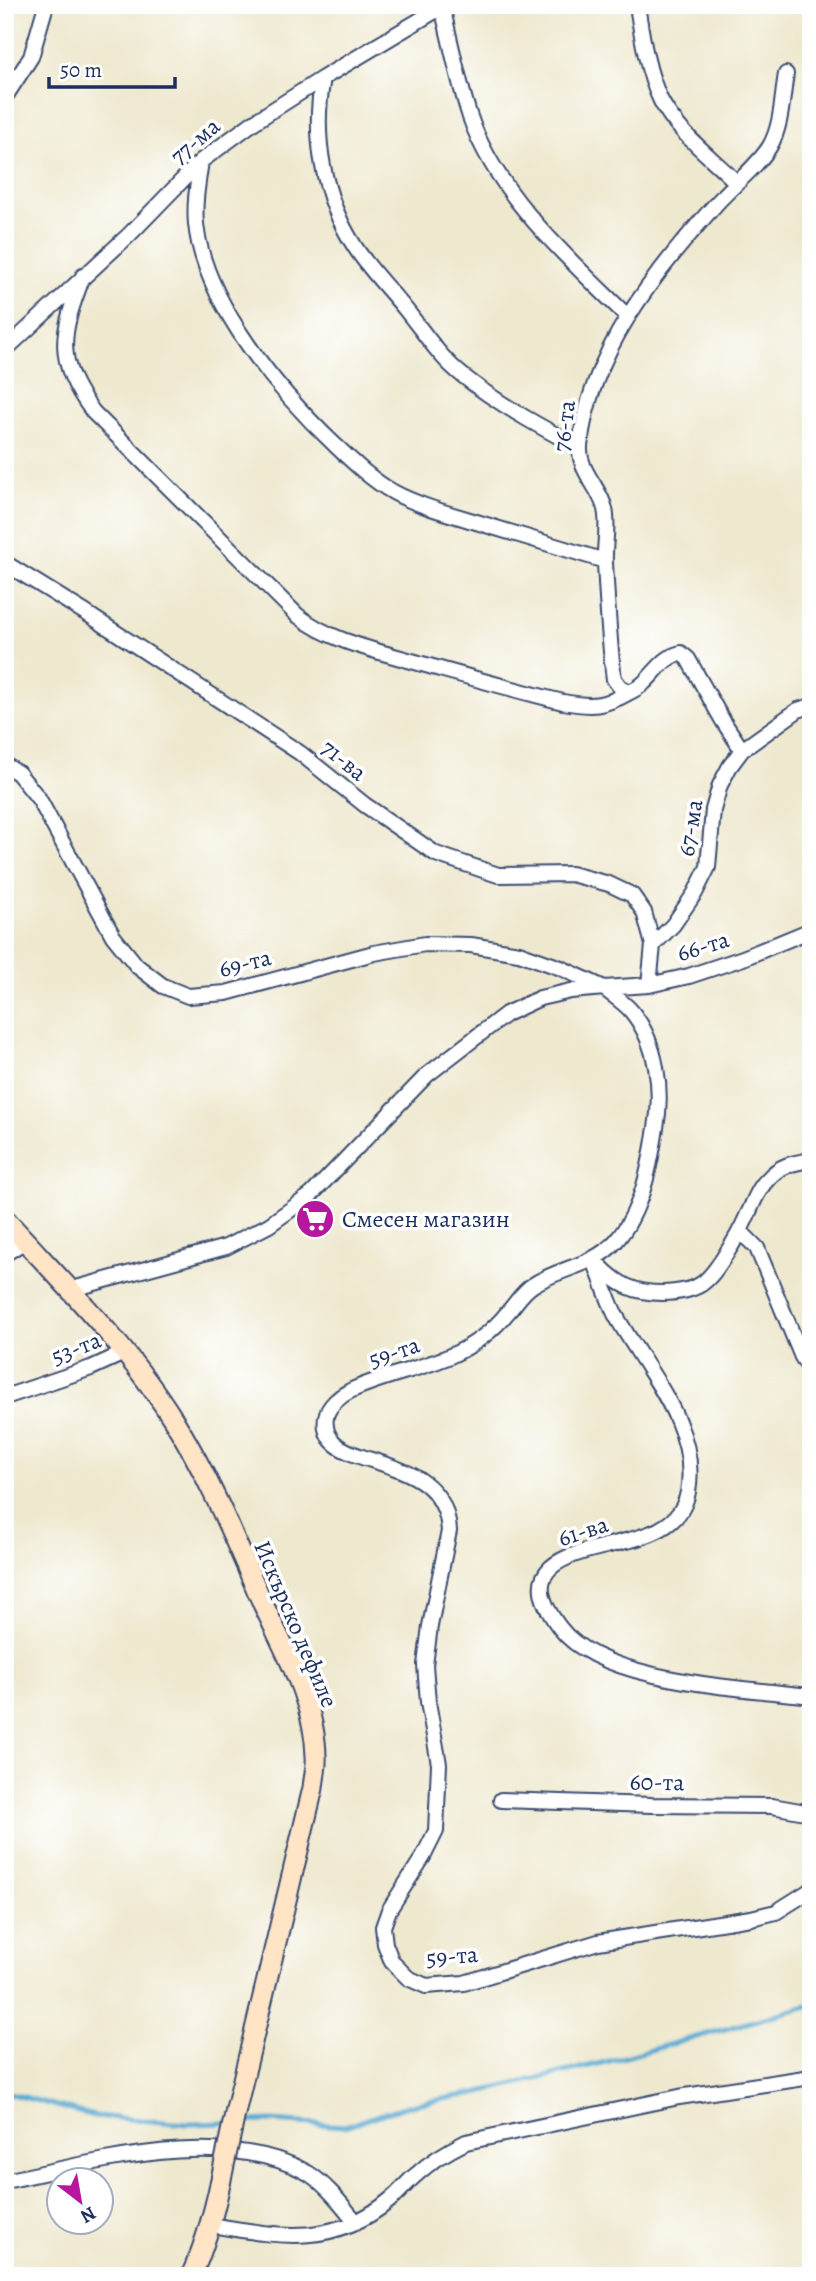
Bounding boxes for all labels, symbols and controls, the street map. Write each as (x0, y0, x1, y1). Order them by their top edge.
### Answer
scale bar (49, 46, 175, 90)
text: 50 m (60, 56, 102, 84)
street label: 77-ма (163, 110, 227, 172)
street label: 76-та (545, 398, 583, 454)
street label: 71-ва (315, 732, 373, 788)
street label: 67-ма (670, 797, 710, 859)
street label: 66-та (673, 923, 733, 969)
street label: 69-та (215, 941, 275, 985)
supermarket icon: Смесен магазин (294, 1198, 336, 1240)
place label: Смесен магазин (342, 1203, 510, 1235)
street label: 53-та (46, 1324, 106, 1372)
street label: 59-та (364, 1328, 424, 1376)
street label: 61-ва (554, 1508, 612, 1554)
street label: Искърско дефиле (246, 1536, 346, 1712)
street label: 60-та (629, 1766, 685, 1798)
street label: 59-та (425, 1938, 479, 1974)
north arrow (46, 2166, 116, 2236)
text: N (75, 2200, 101, 2230)

